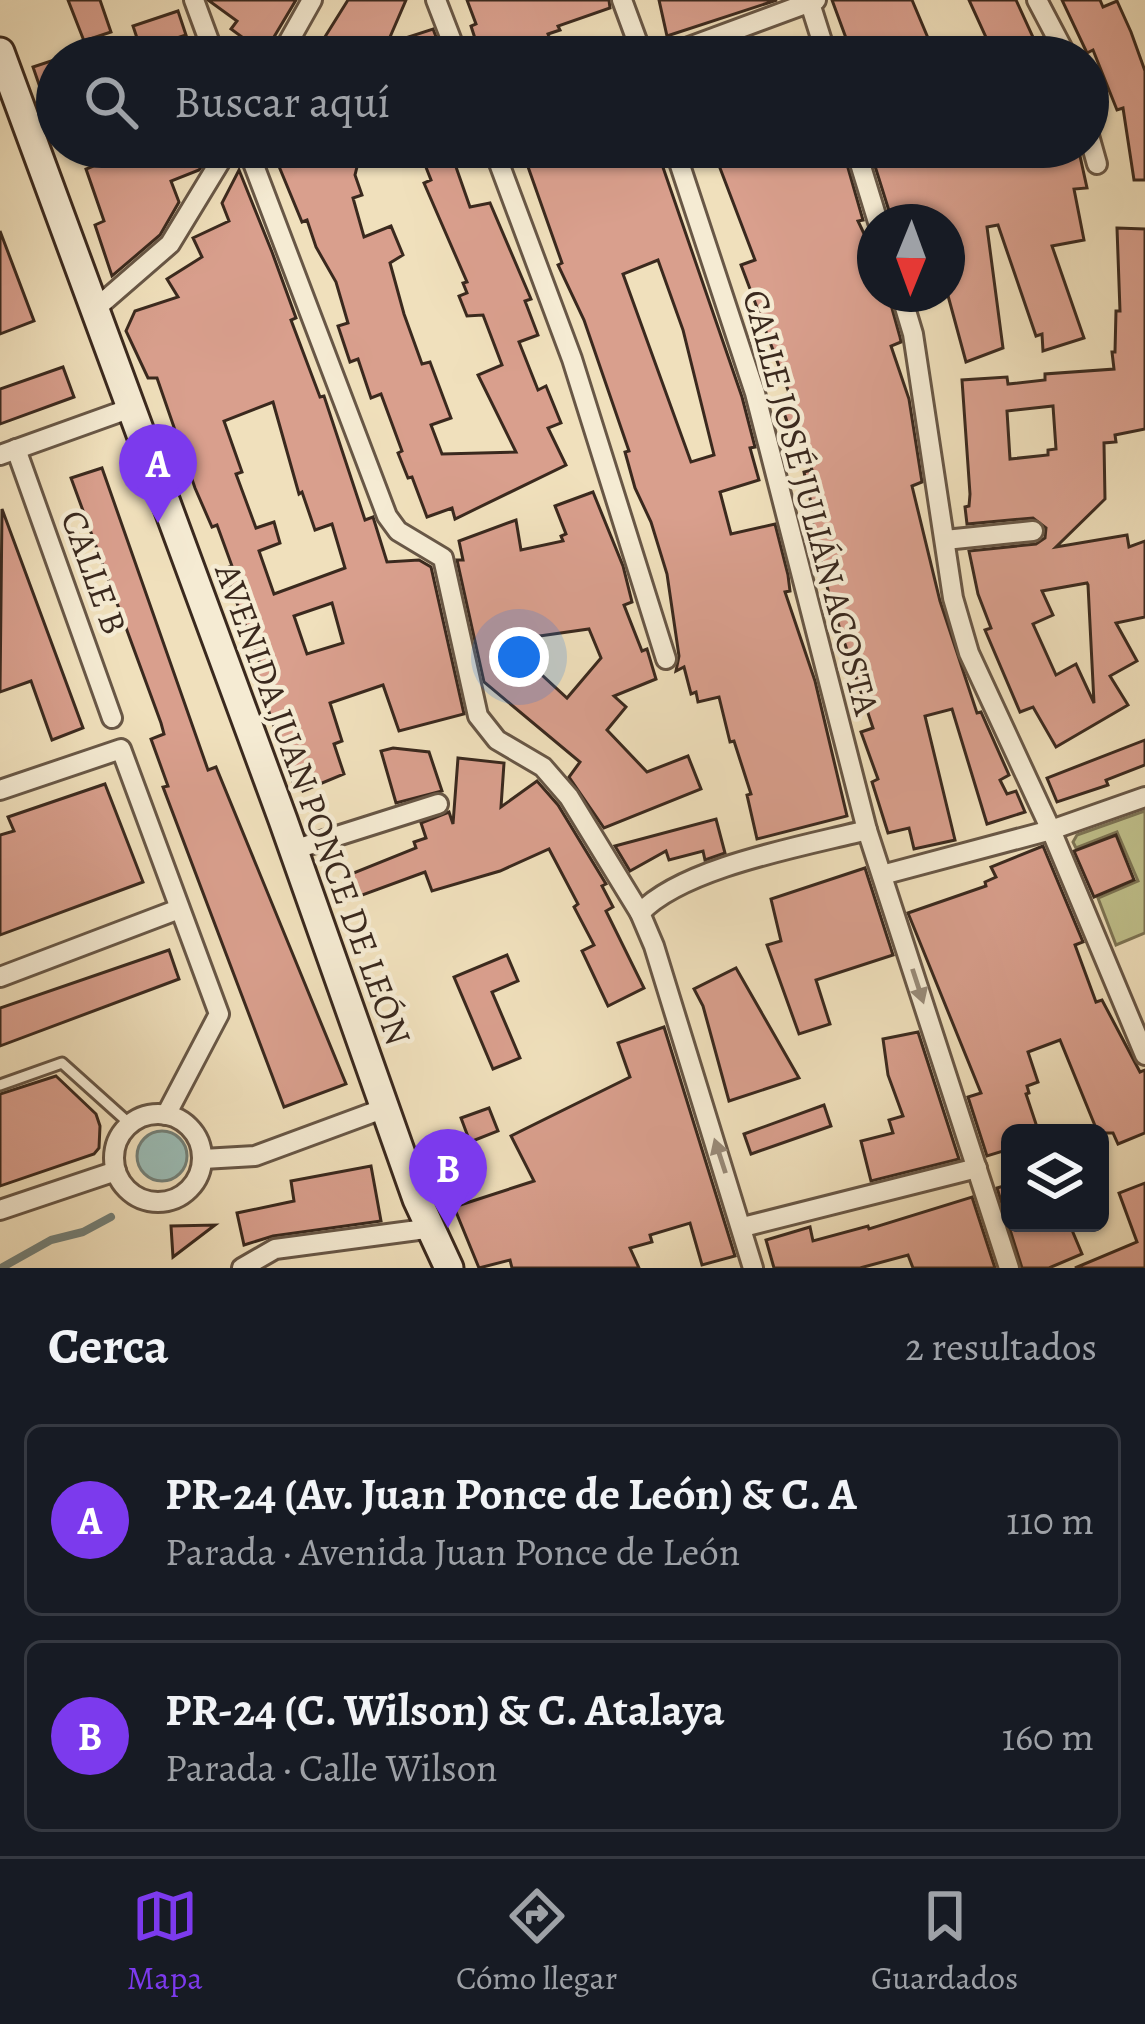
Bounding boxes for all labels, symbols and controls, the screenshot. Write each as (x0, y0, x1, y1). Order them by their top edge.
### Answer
search box (36, 36, 1109, 168)
icon: search (78, 69, 144, 135)
text: Buscar aquí (174, 71, 390, 133)
north arrow (857, 204, 965, 312)
street label: CALLE JOSÉ JULIÁN ACOSTA (731, 284, 892, 721)
pin: A (119, 424, 197, 523)
street label: CALLE B (50, 503, 140, 641)
street label: AVENIDA JUAN PONCE DE LEÓN (203, 556, 424, 1052)
your location (489, 627, 549, 687)
one-way arrow (910, 968, 929, 1005)
map controls (1001, 1124, 1109, 1232)
button: layers (1001, 1124, 1109, 1232)
pin: B (409, 1129, 487, 1228)
one-way arrow (710, 1137, 729, 1174)
text: Cerca (48, 1311, 169, 1381)
text: 2 resultados (905, 1320, 1097, 1373)
text: PR-24 (Av. Juan Ponce de León) & C. A (165, 1463, 857, 1525)
text: A (78, 1494, 102, 1547)
text: 110 m (1006, 1494, 1094, 1547)
text: Parada · Avenida Juan Ponce de León (165, 1525, 740, 1578)
text: PR-24 (C. Wilson) & C. Atalaya (165, 1679, 725, 1741)
text: B (78, 1710, 102, 1763)
text: 160 m (1002, 1710, 1094, 1763)
text: Parada · Calle Wilson (165, 1741, 497, 1794)
tab: Mapa (127, 1883, 203, 2000)
tab: Cómo llegar (456, 1883, 617, 2000)
tab: Guardados (871, 1883, 1018, 2000)

